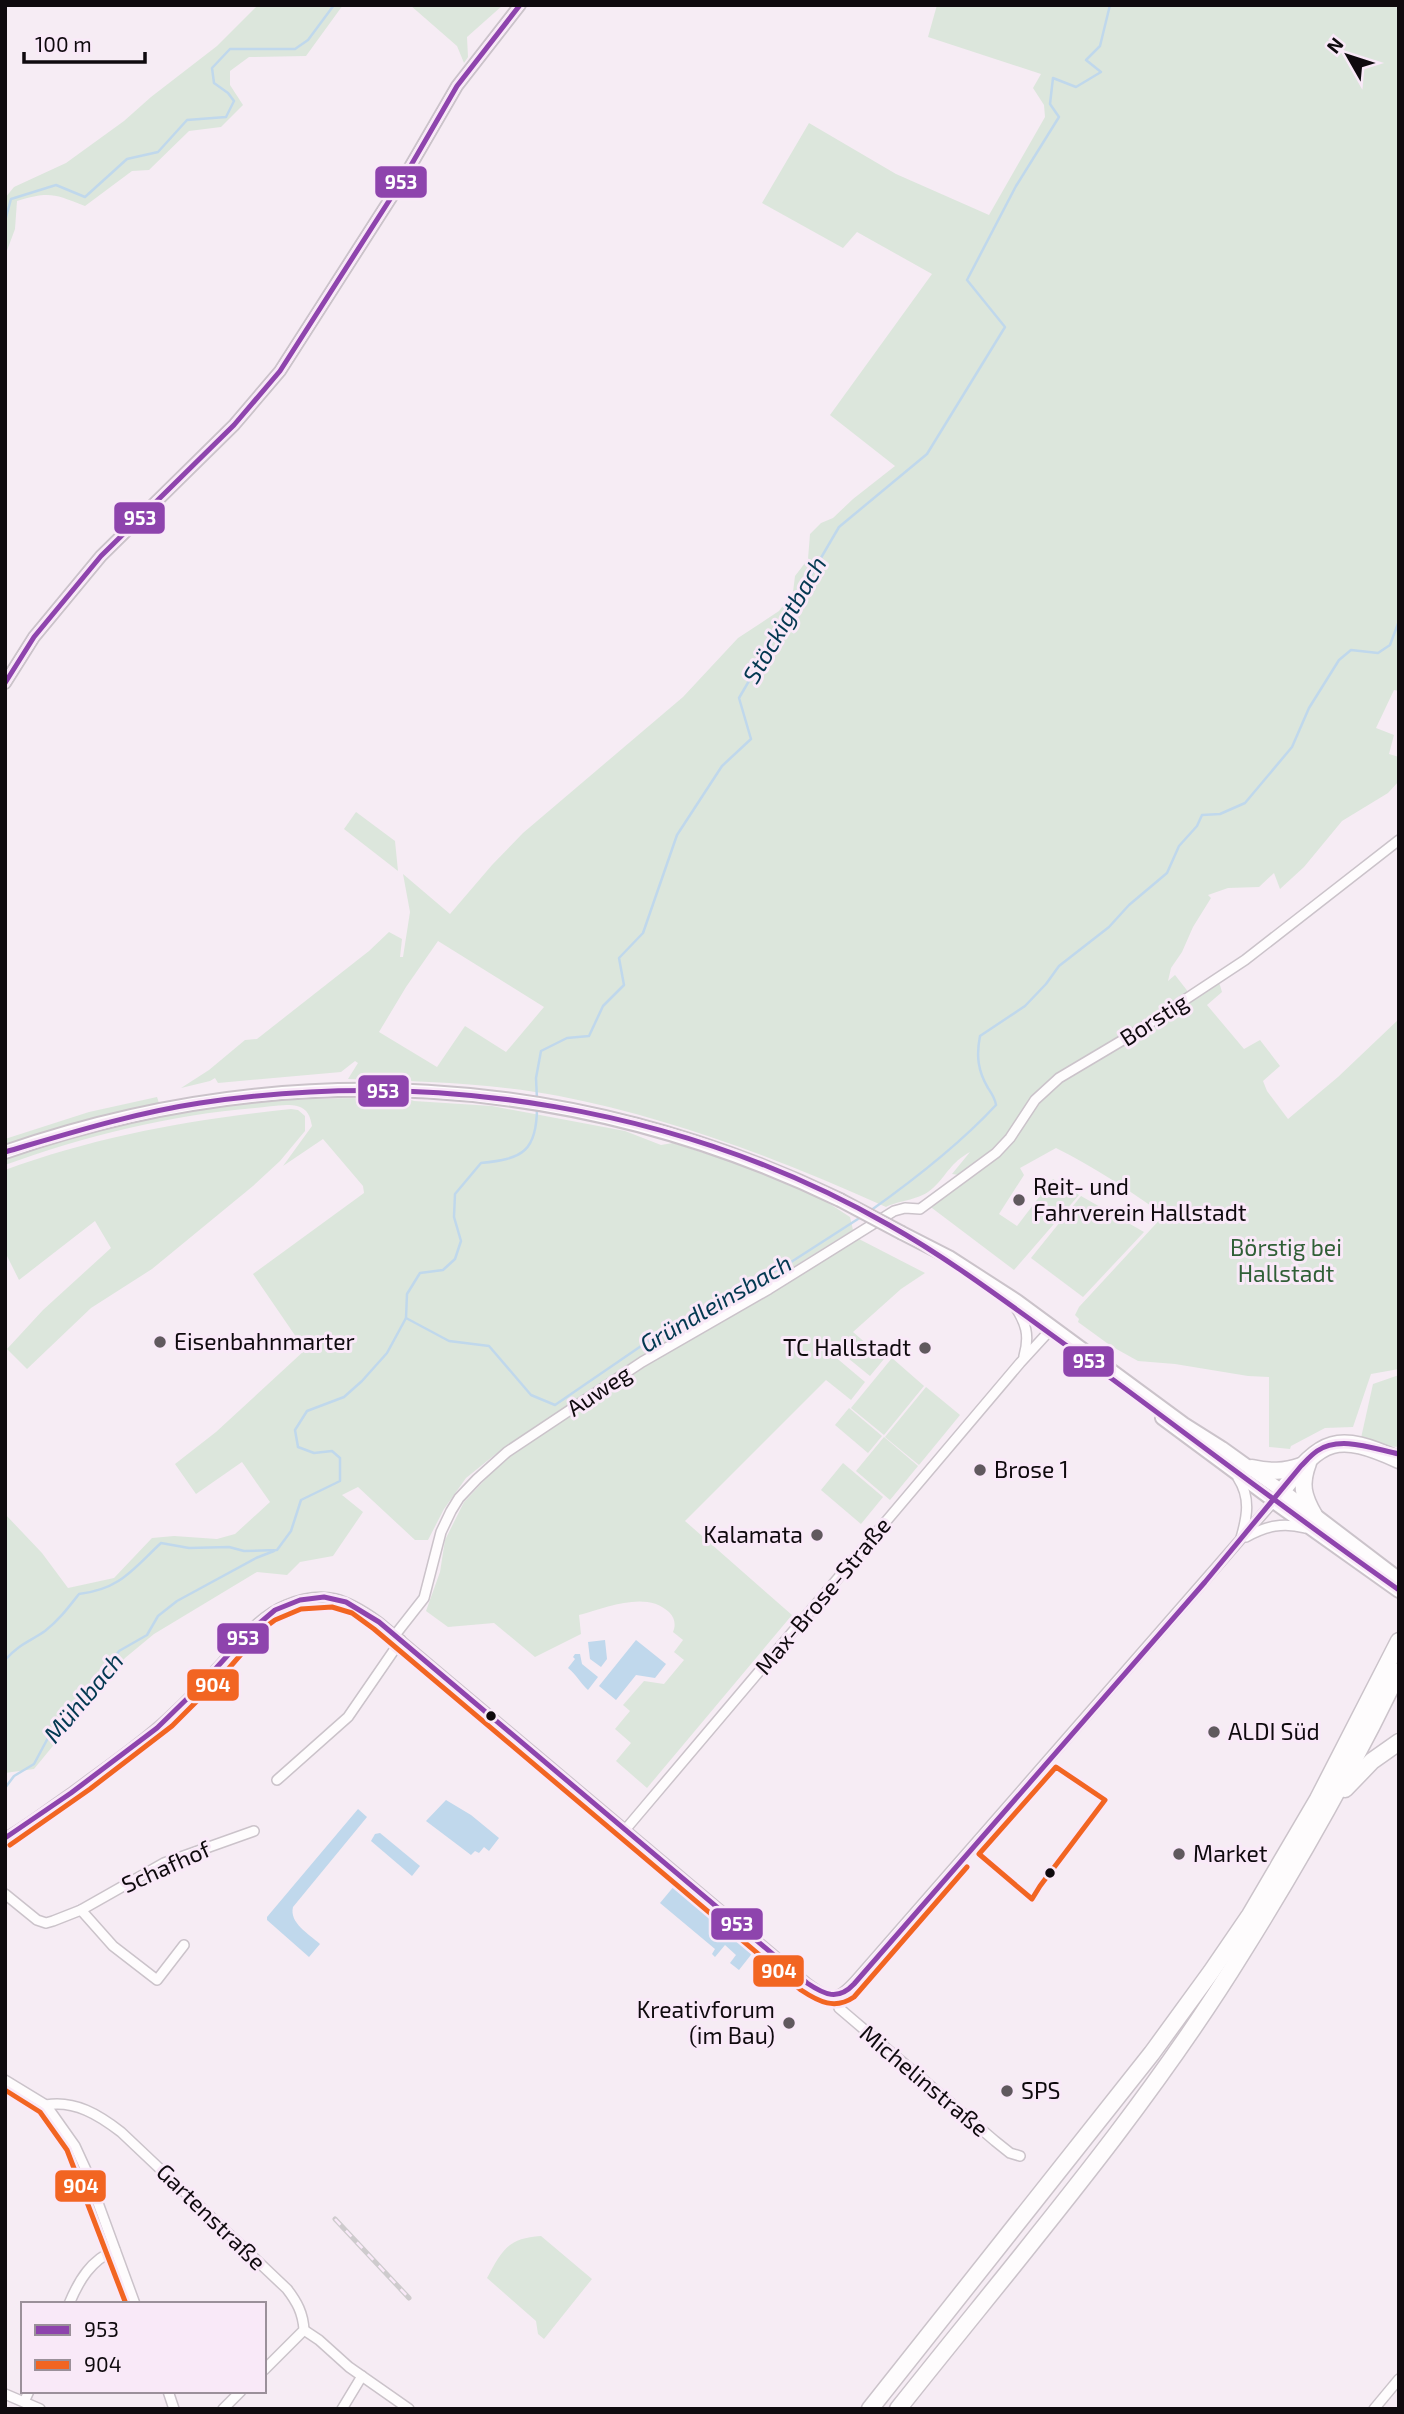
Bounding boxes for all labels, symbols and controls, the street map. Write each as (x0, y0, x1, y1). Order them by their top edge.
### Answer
scale bar (24, 21, 145, 65)
north arrow (1313, 21, 1383, 91)
text: 100 m (35, 31, 92, 56)
text: N (1321, 32, 1348, 58)
line badge: 953 (374, 165, 428, 199)
text: 953 (385, 170, 417, 193)
line badge: 953 (113, 501, 166, 535)
text: 953 (124, 506, 156, 529)
water label: Stöckigtbach (736, 551, 832, 688)
street label: Borstig (1114, 987, 1193, 1051)
line badge: 953 (357, 1074, 410, 1108)
text: 953 (367, 1079, 399, 1102)
place label: Reit- und Fahrverein Hallstadt (1033, 1172, 1247, 1226)
marker: Reit- und Fahrverein Hallstadt (1011, 1192, 1027, 1208)
park label: Börstig bei Hallstadt (1230, 1233, 1342, 1287)
water label: Gründleinsbach (634, 1247, 796, 1358)
place label: Eisenbahnmarter (174, 1327, 355, 1355)
place label: TC Hallstadt (783, 1333, 911, 1361)
marker: Eisenbahnmarter (152, 1334, 168, 1350)
marker: TC Hallstadt (917, 1340, 933, 1356)
line badge: 953 (1062, 1345, 1115, 1378)
text: 953 (1073, 1349, 1105, 1372)
street label: Auweg (561, 1358, 636, 1422)
place label: Brose 1 (994, 1455, 1069, 1483)
marker: Brose 1 (972, 1462, 988, 1478)
street label: Max-Brose-Straße (748, 1511, 896, 1680)
place label: Kalamata (703, 1520, 803, 1548)
marker: Kalamata (809, 1527, 825, 1543)
line badge: 953 (216, 1622, 270, 1655)
text: 953 (227, 1626, 259, 1649)
water label: Mühlbach (37, 1646, 129, 1748)
line badge: 904 (186, 1668, 240, 1702)
text: 904 (195, 1673, 231, 1696)
unlabelled marker (484, 1709, 498, 1723)
place label: ALDI Süd (1228, 1717, 1320, 1745)
marker: ALDI Süd (1206, 1724, 1222, 1740)
street label: Schafhof (117, 1834, 215, 1898)
place label: Market (1193, 1839, 1268, 1867)
marker: Market (1171, 1846, 1187, 1862)
unlabelled marker (1043, 1866, 1057, 1880)
line badge: 953 (710, 1907, 764, 1941)
text: 953 (721, 1912, 753, 1935)
line badge: 904 (752, 1954, 805, 1988)
text: 904 (761, 1959, 797, 1982)
place label: Kreativforum (im Bau) (637, 1995, 775, 2049)
marker: Kreativforum (im Bau) (781, 2015, 797, 2031)
street label: Michelinstraße (855, 2018, 995, 2142)
place label: SPS (1021, 2076, 1060, 2104)
marker: SPS (999, 2083, 1015, 2099)
street label: Gartenstraße (151, 2157, 272, 2275)
line badge: 904 (54, 2169, 107, 2203)
text: 904 (63, 2174, 99, 2197)
legend (21, 2302, 266, 2393)
text: 953 (84, 2316, 119, 2341)
text: 904 (84, 2351, 122, 2376)

